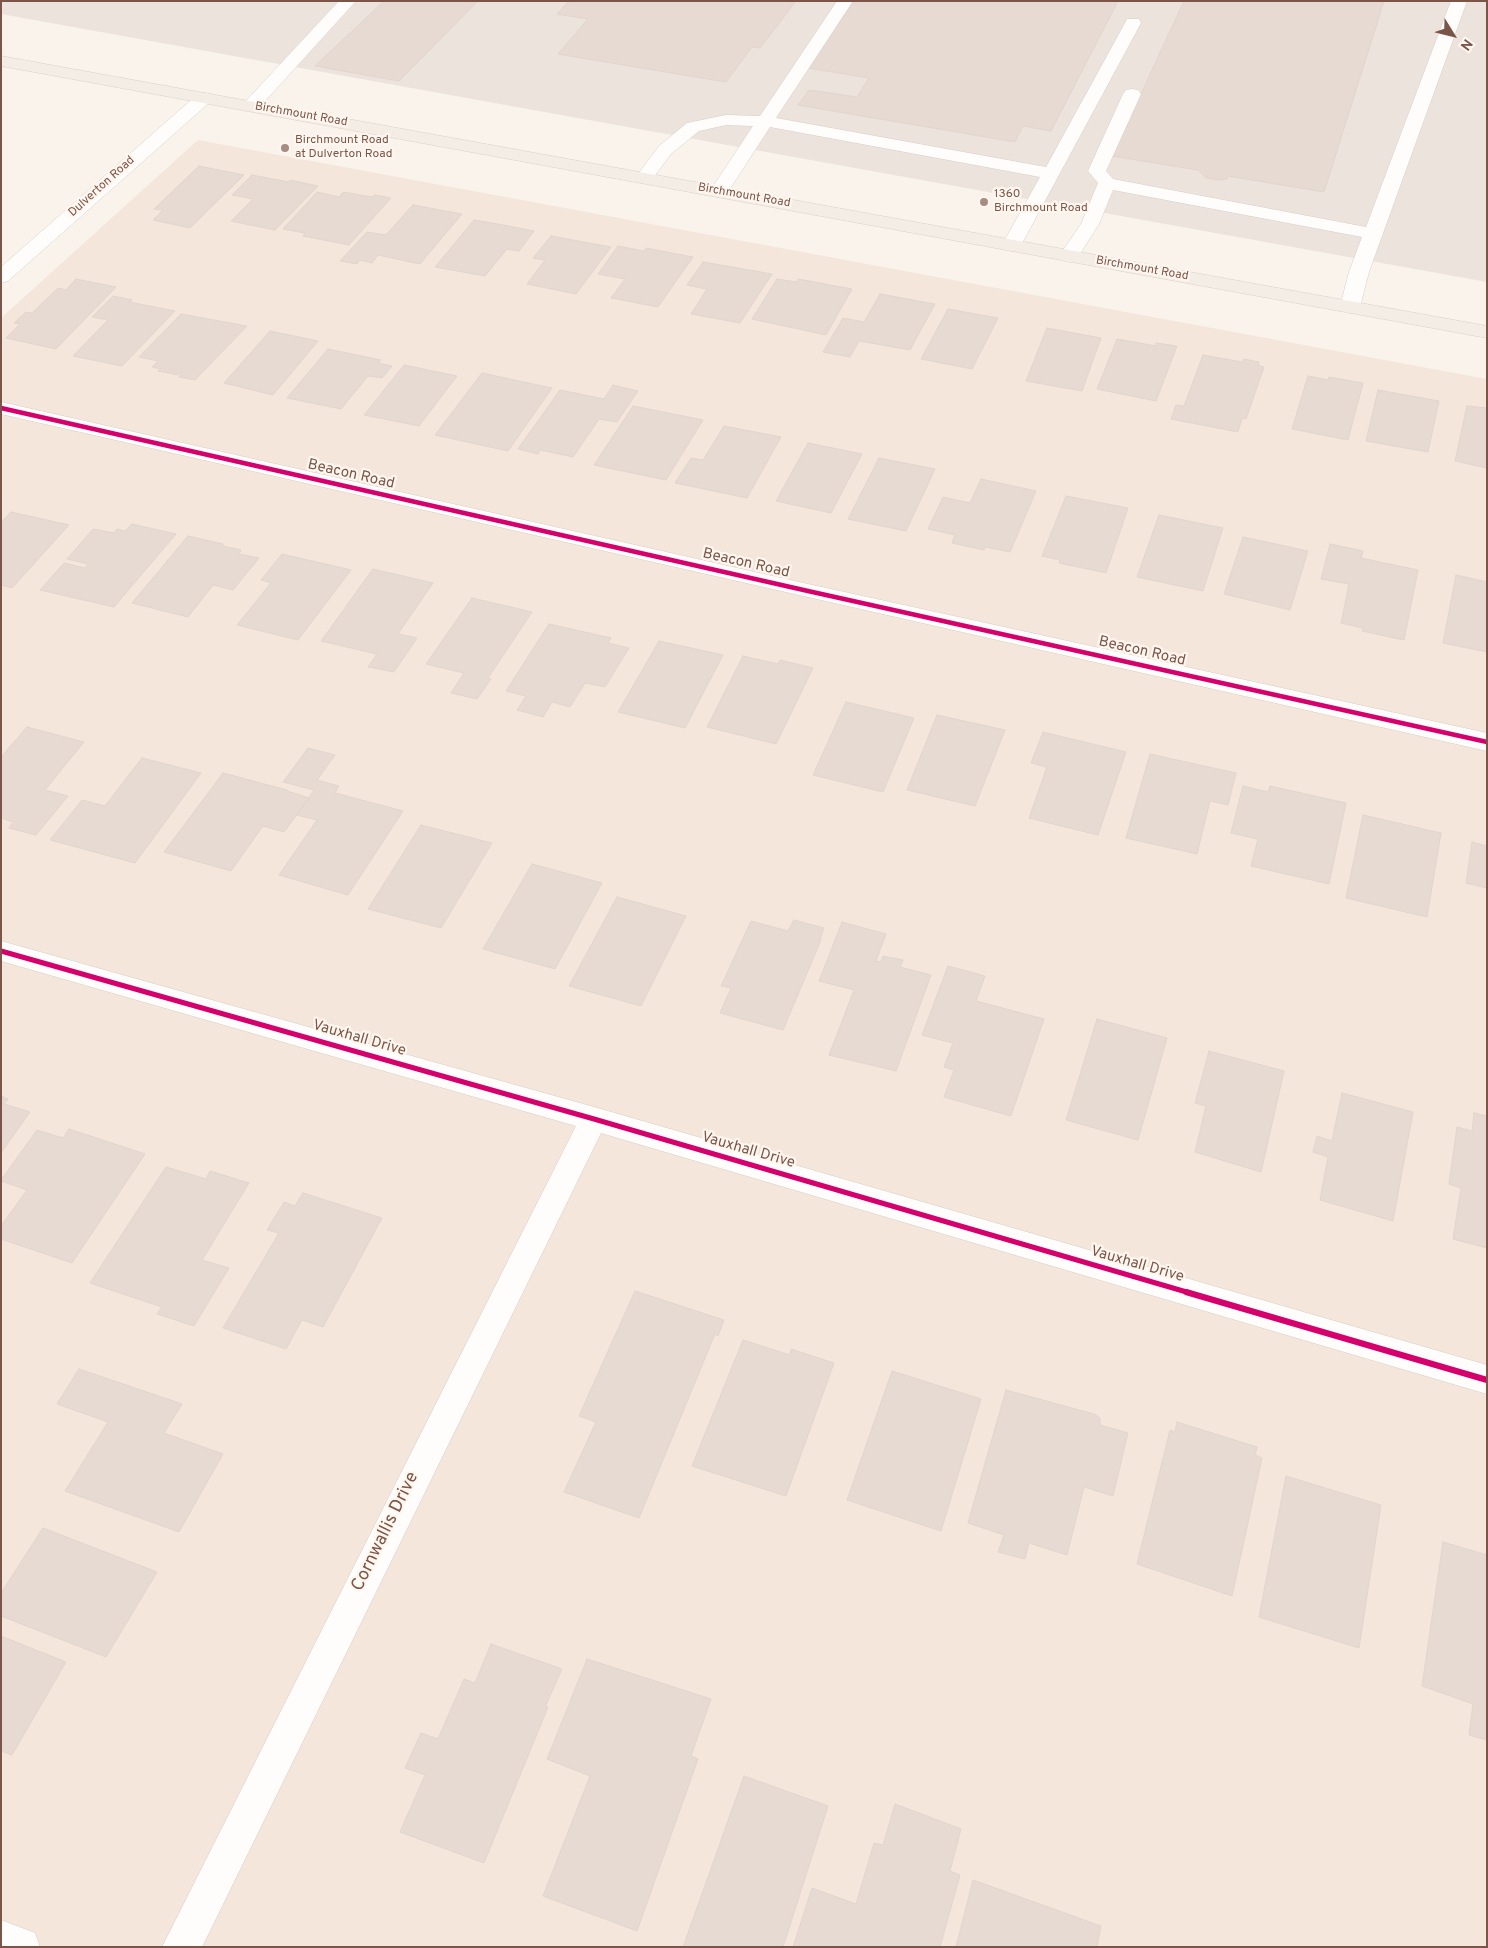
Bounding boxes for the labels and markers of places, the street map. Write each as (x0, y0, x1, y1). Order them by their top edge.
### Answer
place label: Birchmount Road at Dulverton Road (295, 134, 392, 162)
marker: Birchmount Road at Dulverton Road (279, 142, 291, 154)
place label: 1360 Birchmount Road (994, 188, 1088, 216)
marker: 1360 Birchmount Road (978, 196, 990, 208)

